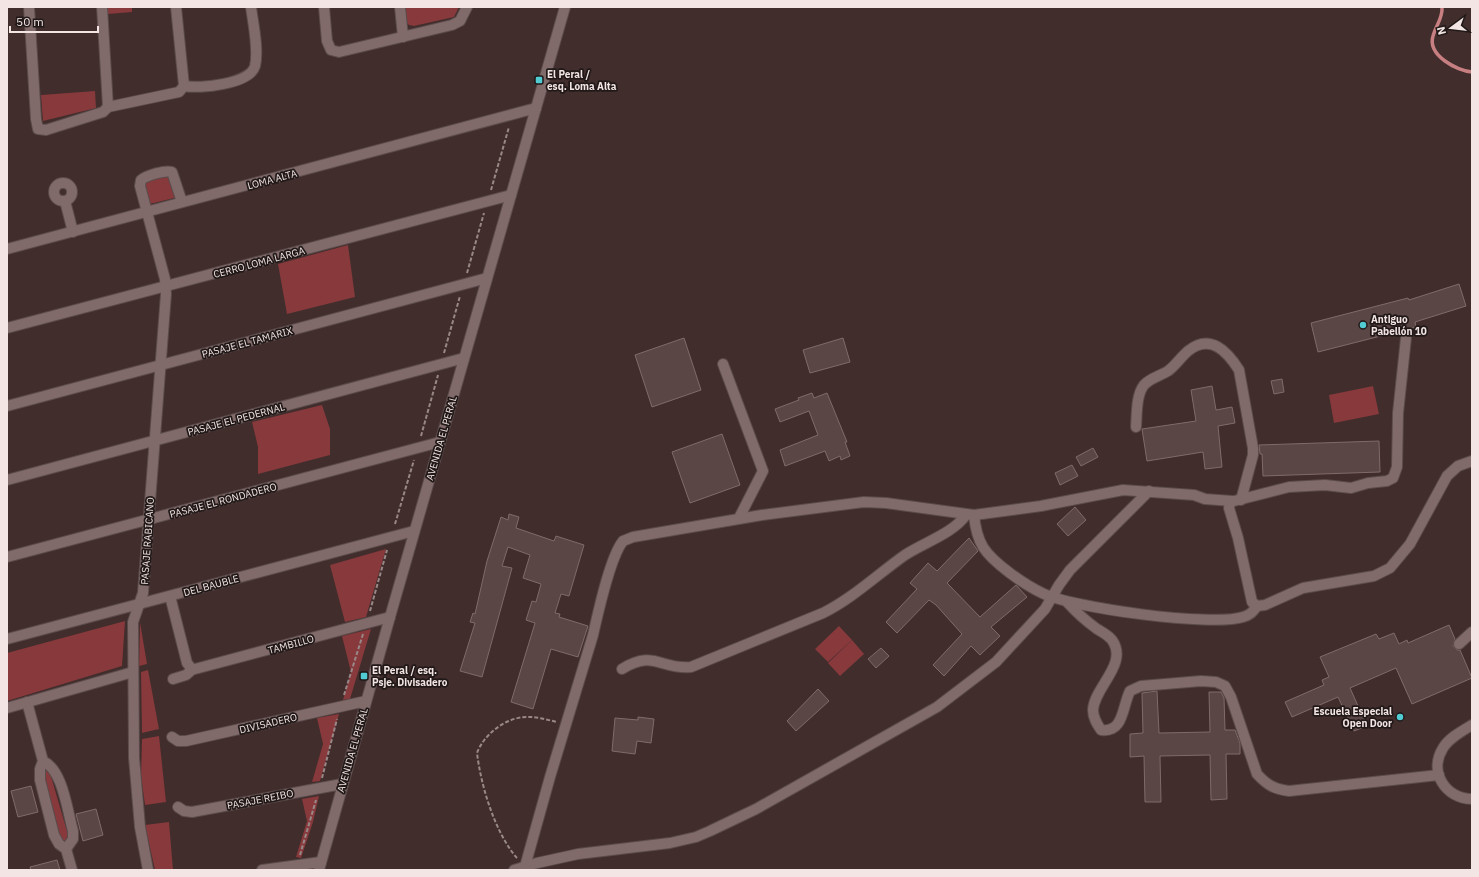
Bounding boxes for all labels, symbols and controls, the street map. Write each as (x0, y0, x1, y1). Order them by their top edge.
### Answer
scale bar (10, 8, 98, 34)
north arrow (1431, 8, 1471, 48)
text: 50 m (16, 14, 44, 29)
text: N (1434, 25, 1449, 36)
place label: El Peral / esq. Loma Alta (547, 68, 617, 93)
marker: El Peral / esq. Loma Alta (534, 75, 544, 85)
street label: LOMA ALTA (246, 166, 299, 192)
street label: CERRO LOMA LARGA (212, 244, 307, 281)
place label: Antiguo Pabellón 10 (1371, 313, 1427, 338)
marker: Antiguo Pabellón 10 (1358, 320, 1368, 330)
street label: PASAJE EL TAMARIX (200, 324, 294, 361)
street label: AVENIDA EL PERAL (423, 394, 460, 482)
street label: PASAJE EL PEDERNAL (186, 400, 286, 439)
street label: PASAJE EL RONDADERO (168, 480, 278, 521)
street label: PASAJE RABICANO (138, 497, 157, 585)
street label: DEL BAUBLE (182, 572, 240, 599)
street label: TAMBILLO (267, 632, 315, 657)
place label: El Peral / esq. Psje. Divisadero (372, 664, 448, 689)
marker: El Peral / esq. Psje. Divisadero (359, 671, 369, 681)
place label: Escuela Especial Open Door (1314, 705, 1392, 730)
street label: AVENIDA EL PERAL (334, 706, 371, 794)
street label: DIVISADERO (238, 711, 298, 736)
marker: Escuela Especial Open Door (1395, 712, 1405, 722)
street label: PASAJE REIBO (226, 787, 294, 812)

